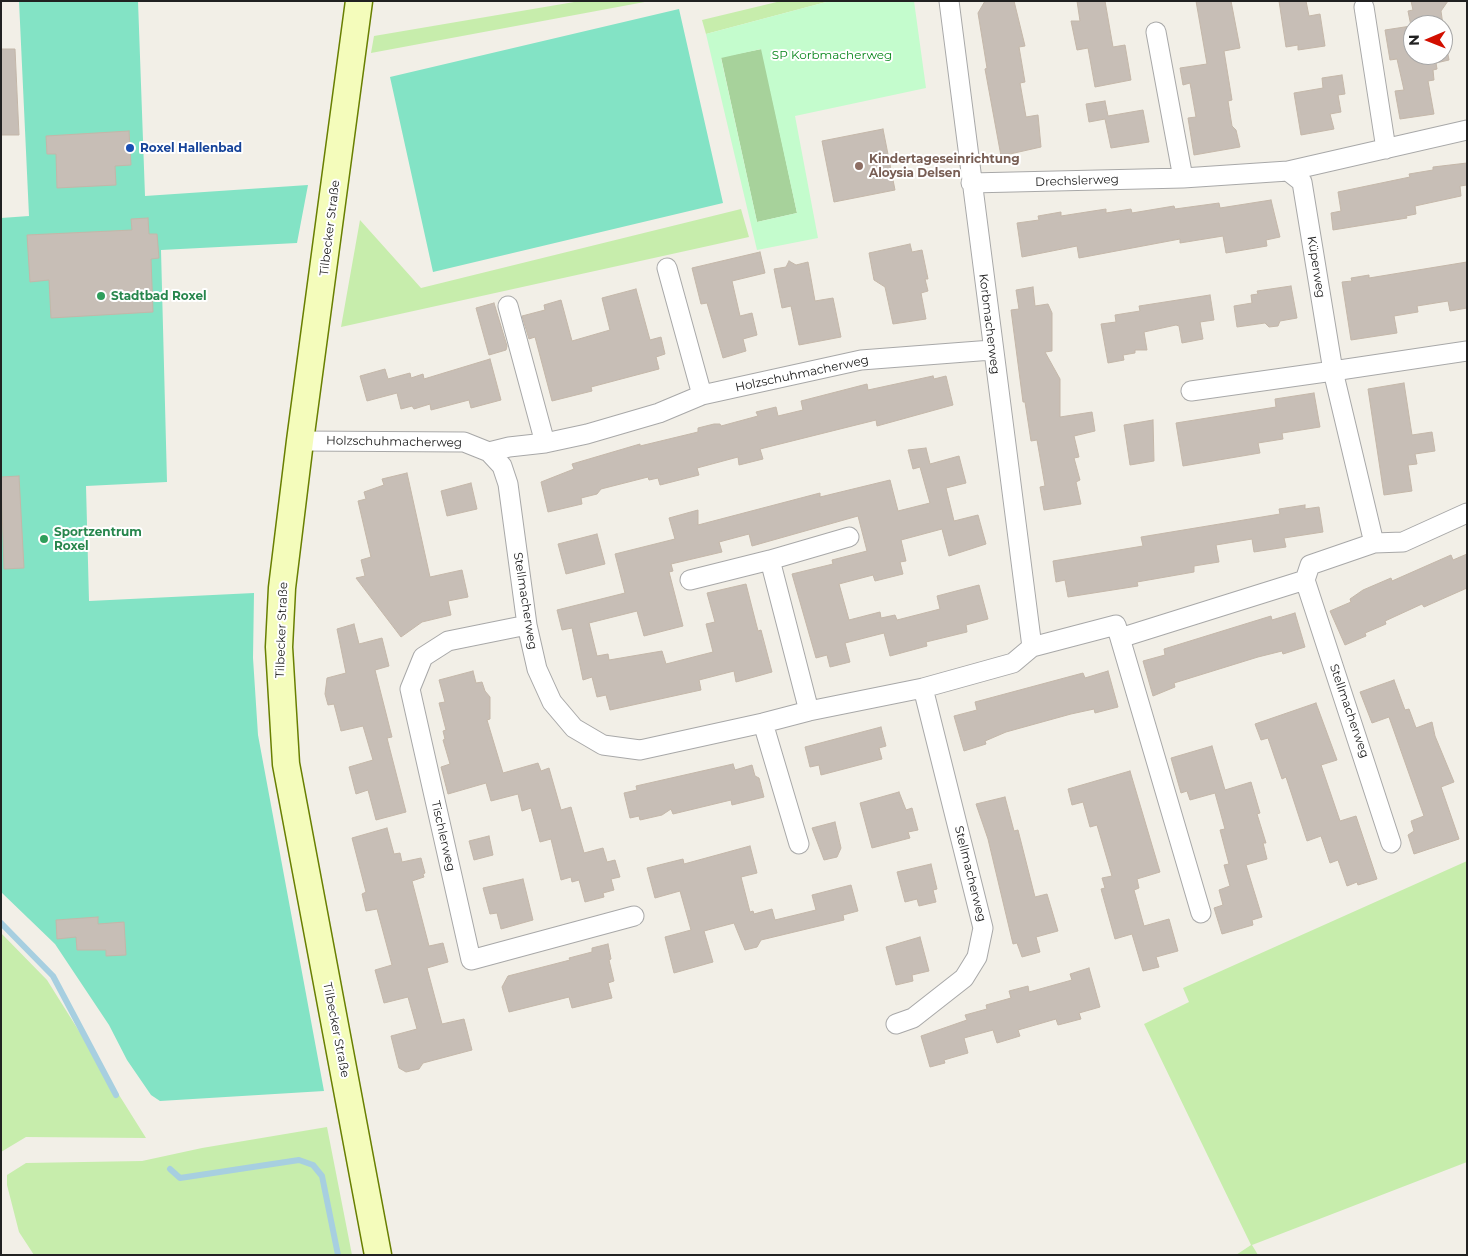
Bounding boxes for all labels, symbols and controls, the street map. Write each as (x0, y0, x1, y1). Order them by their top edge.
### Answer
north arrow (1403, 15, 1453, 65)
text: N (1405, 34, 1423, 46)
park label: SP Korbmacherweg (772, 48, 892, 62)
place label: Roxel Hallenbad (140, 141, 242, 155)
marker: Roxel Hallenbad (124, 142, 136, 154)
place label: Kindertageseinrichtung Aloysia Delsen (869, 152, 1020, 180)
marker: Kindertageseinrichtung Aloysia Delsen (853, 160, 865, 172)
street label: Drechslerweg (1035, 172, 1119, 190)
street label: Tilbecker Straße (317, 179, 343, 277)
street label: Küperweg (1304, 235, 1328, 299)
street label: Korbmacherweg (976, 273, 1002, 375)
place label: Stadtbad Roxel (111, 289, 207, 303)
marker: Stadtbad Roxel (95, 290, 107, 302)
street label: Holzschuhmacherweg (734, 353, 870, 395)
street label: Holzschuhmacherweg (326, 434, 462, 450)
place label: Sportzentrum Roxel (54, 525, 142, 553)
marker: Sportzentrum Roxel (38, 533, 50, 545)
street label: Stellmacherweg (510, 551, 540, 651)
street label: Tilbecker Straße (273, 582, 291, 678)
street label: Stellmacherweg (1326, 662, 1372, 760)
street label: Tischlerweg (428, 799, 458, 873)
street label: Stellmacherweg (951, 825, 989, 923)
street label: Tilbecker Straße (320, 981, 352, 1079)

